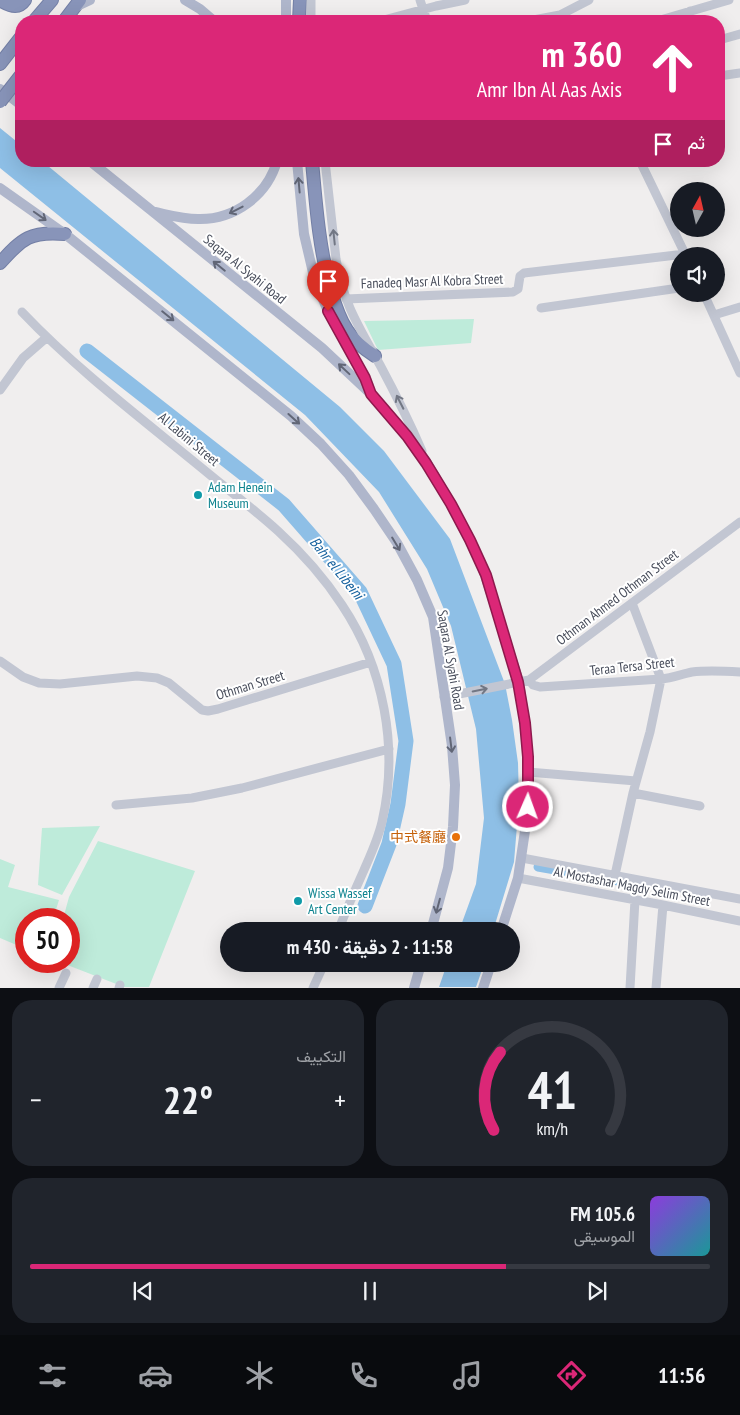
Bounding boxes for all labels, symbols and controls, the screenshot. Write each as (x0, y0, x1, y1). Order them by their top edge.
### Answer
text: 360 m (541, 31, 622, 77)
icon: ahead (640, 35, 705, 100)
text: Amr Ibn Al Aas Axis (477, 75, 622, 103)
icon: arrive (649, 130, 677, 158)
text: ثم (687, 130, 705, 154)
one-way arrow (294, 177, 304, 193)
north arrow (670, 182, 725, 238)
map controls (670, 182, 725, 302)
one-way arrow (228, 205, 243, 215)
one-way arrow (33, 211, 47, 221)
one-way arrow (329, 229, 339, 245)
street label: Saqara Al Syahi Road (200, 230, 290, 308)
button: sound (670, 247, 725, 302)
one-way arrow (213, 260, 226, 271)
pin (307, 260, 349, 311)
icon: arrive (314, 267, 342, 295)
street label: Fanadeq Masr Al Kobra Street (361, 270, 504, 292)
one-way arrow (161, 311, 174, 322)
one-way arrow (338, 363, 351, 375)
one-way arrow (395, 395, 405, 410)
street label: Al Labini Street (155, 408, 223, 470)
one-way arrow (287, 413, 300, 425)
place label: Adam Henein Museum (208, 478, 273, 512)
marker: Adam Henein Museum (192, 489, 204, 501)
water label: Bahr el Libeini (306, 533, 369, 605)
one-way arrow (392, 536, 402, 550)
street label: Othman Ahmed Othman Street (552, 545, 682, 649)
street label: Saqara Al Syahi Road (433, 609, 469, 711)
street label: Teraa Tersa Street (589, 653, 675, 679)
street label: Othman Street (214, 666, 286, 704)
one-way arrow (472, 684, 488, 694)
one-way arrow (446, 737, 456, 753)
position arrow (501, 780, 553, 832)
place label: 中式餐廳 (390, 828, 446, 846)
marker: 中式餐廳 (450, 831, 462, 843)
street label: Al Mostashar Magdy Selim Street (552, 862, 712, 910)
place label: Wissa Wassef Art Center (308, 884, 372, 918)
marker: Wissa Wassef Art Center (292, 895, 304, 907)
one-way arrow (433, 897, 443, 913)
speed limit sign: 50 (15, 908, 80, 973)
text: 11:58 · 2 دقيقة · 430 m (287, 935, 453, 959)
text: التكييف (296, 1046, 346, 1066)
text: 41 (527, 1056, 577, 1123)
text: 22° (163, 1075, 213, 1124)
text: − (30, 1081, 42, 1118)
text: + (334, 1081, 346, 1118)
text: km/h (536, 1117, 568, 1140)
text: 105.6 FM (570, 1202, 635, 1226)
text: الموسيقى (574, 1226, 635, 1246)
icon: previous (129, 1277, 157, 1305)
icon: pause (356, 1277, 384, 1305)
icon: next (583, 1277, 611, 1305)
icon: filters (35, 1358, 70, 1393)
icon: car (138, 1358, 173, 1393)
icon: climate (242, 1358, 277, 1393)
icon: phone (346, 1358, 381, 1393)
icon: music (450, 1358, 485, 1393)
icon: directions (554, 1358, 589, 1393)
text: 11:56 (658, 1361, 706, 1389)

